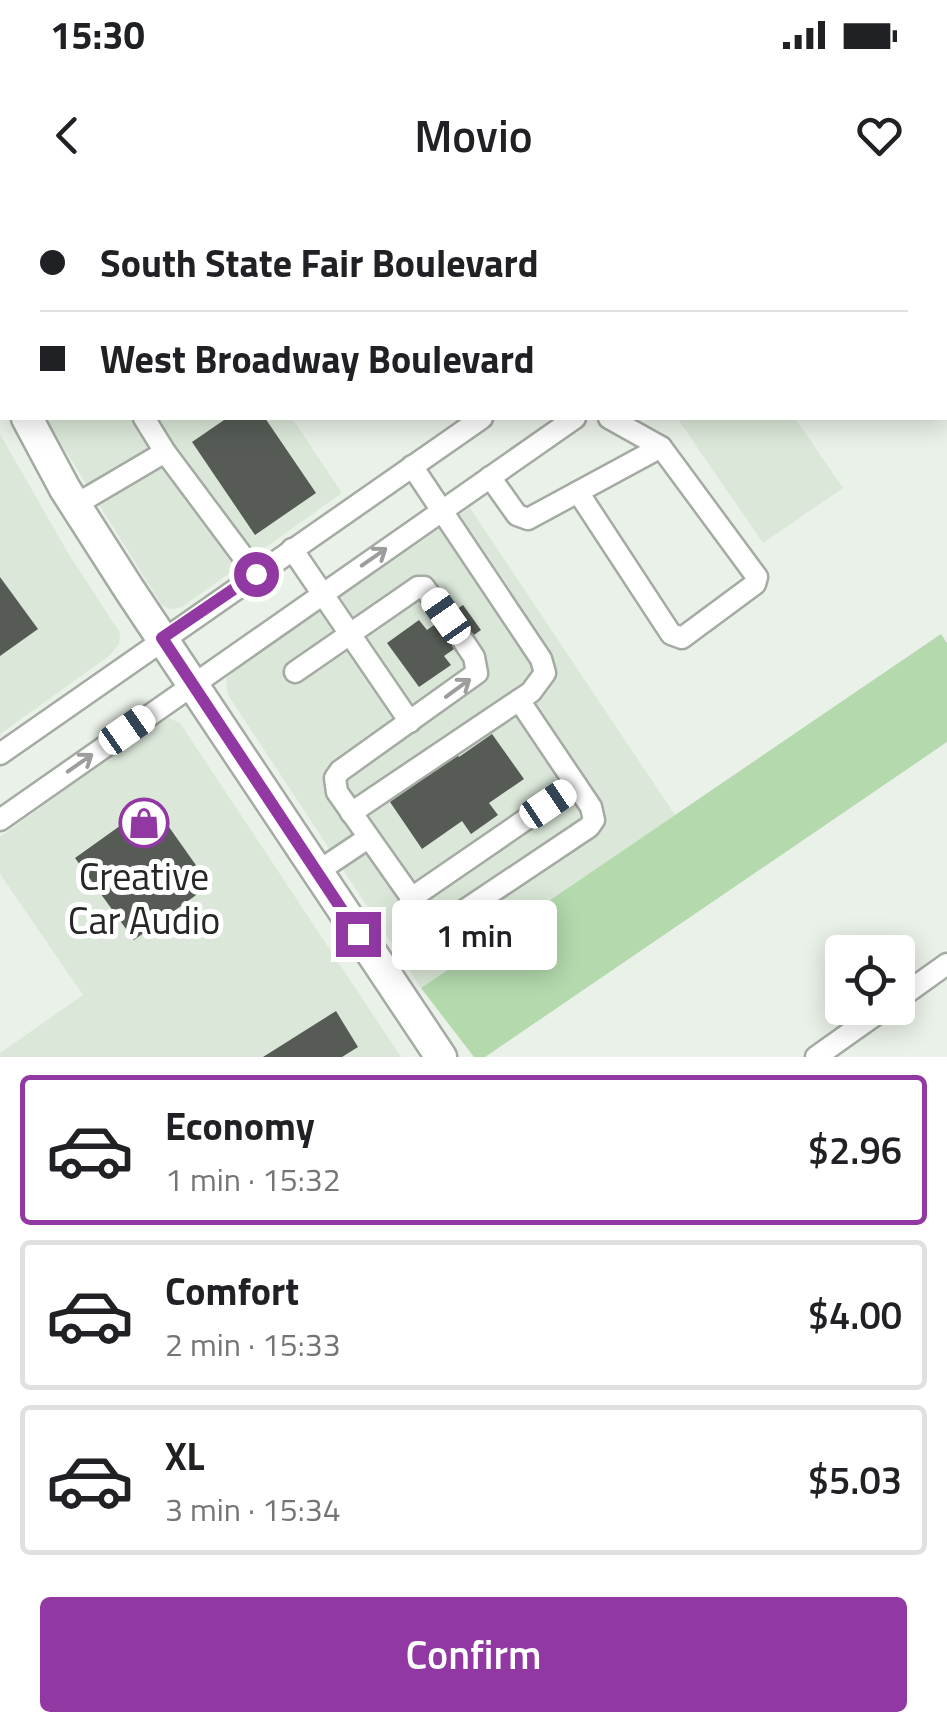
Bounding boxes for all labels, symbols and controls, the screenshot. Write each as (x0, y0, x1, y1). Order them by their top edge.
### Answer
text: 15:30 (50, 6, 145, 64)
text: Movio (414, 101, 533, 169)
icon: back (40, 108, 95, 163)
icon: heart (852, 108, 907, 163)
text: South State Fair Boulevard (100, 234, 539, 292)
text: West Broadway Boulevard (100, 330, 535, 388)
one-way arrow (360, 547, 388, 568)
route start (234, 552, 279, 597)
car (417, 583, 475, 649)
one-way arrow (444, 678, 471, 699)
car (94, 701, 160, 759)
one-way arrow (65, 753, 93, 774)
car (515, 775, 581, 833)
shop icon: Creative Car Audio (118, 797, 170, 849)
place label: Creative Car Audio (68, 847, 220, 949)
callout: 1 min (393, 899, 558, 969)
text: 1 min (436, 911, 513, 959)
route end (336, 912, 381, 957)
map controls (825, 935, 915, 1025)
button: locate (825, 935, 915, 1025)
text: Economy (165, 1097, 315, 1155)
icon: car (45, 1105, 135, 1195)
text: $2.96 (808, 1121, 902, 1179)
text: 1 min · 15:32 (165, 1155, 341, 1203)
text: Comfort (165, 1262, 299, 1320)
icon: car (45, 1270, 135, 1360)
text: $4.00 (808, 1286, 902, 1344)
text: 2 min · 15:33 (165, 1320, 341, 1368)
text: XL (165, 1427, 205, 1485)
icon: car (45, 1435, 135, 1525)
text: $5.03 (808, 1451, 902, 1509)
text: 3 min · 15:34 (165, 1485, 341, 1533)
button: Confirm (40, 1597, 907, 1712)

